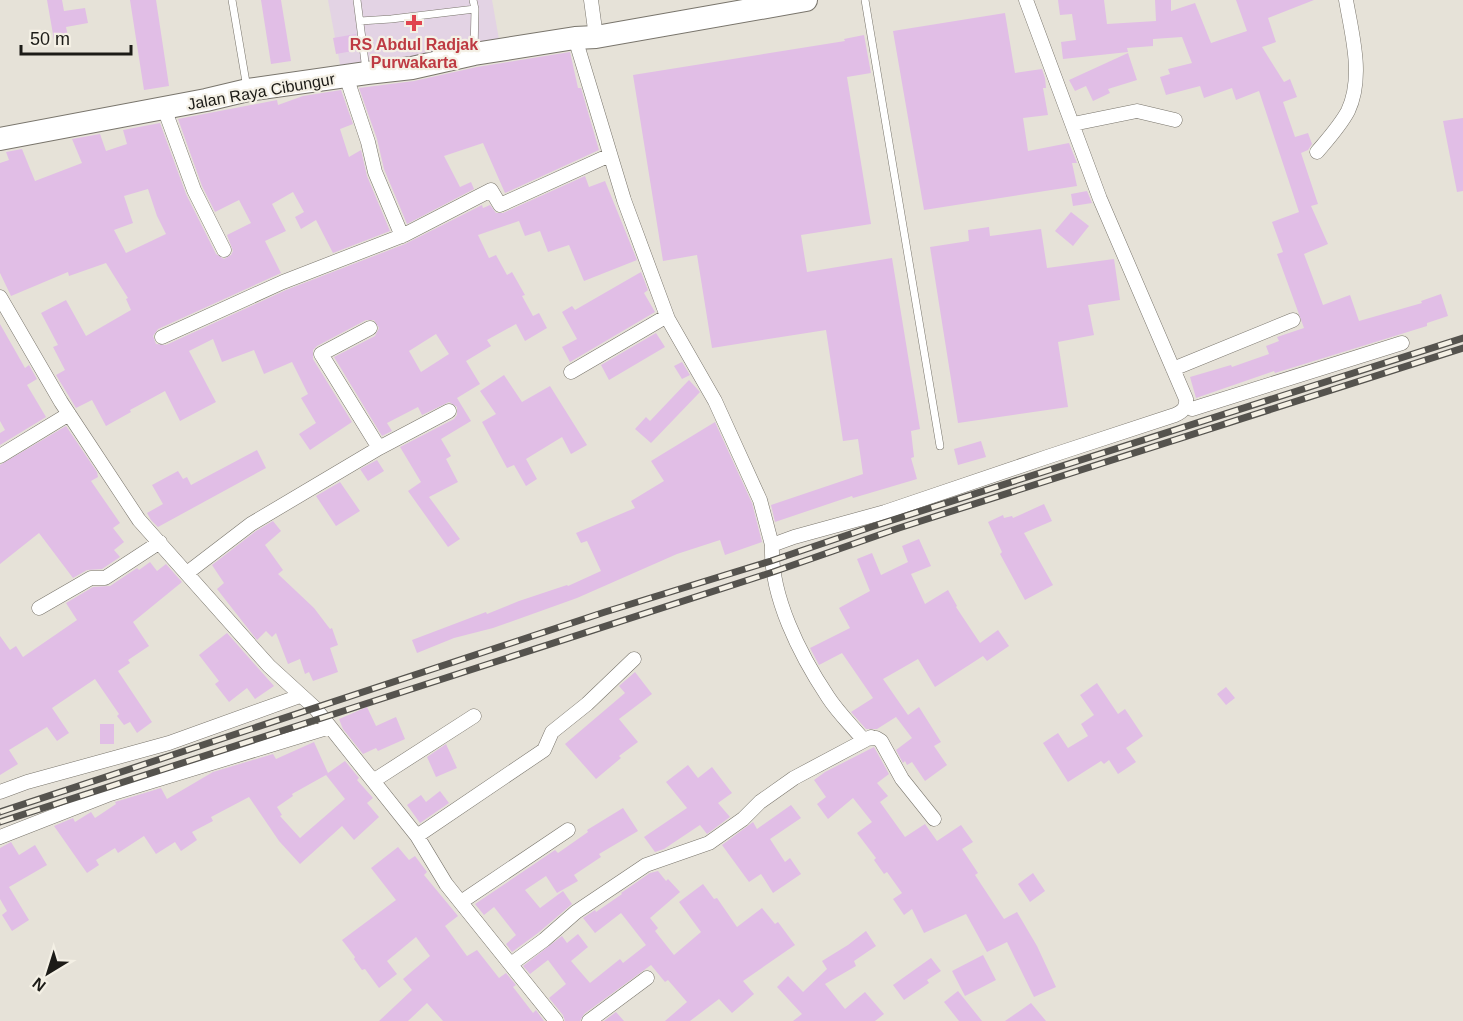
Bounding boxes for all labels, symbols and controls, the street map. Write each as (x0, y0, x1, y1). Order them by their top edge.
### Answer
marker: RS Abdul Radjak Purwakarta (405, 14, 423, 32)
scale bar (21, 18, 130, 56)
text: 50 m (30, 29, 70, 49)
place label: RS Abdul Radjak Purwakarta (350, 36, 478, 71)
street label: Jalan Raya Cibungur (186, 70, 337, 113)
north arrow (18, 943, 78, 1003)
text: N (29, 974, 49, 995)

